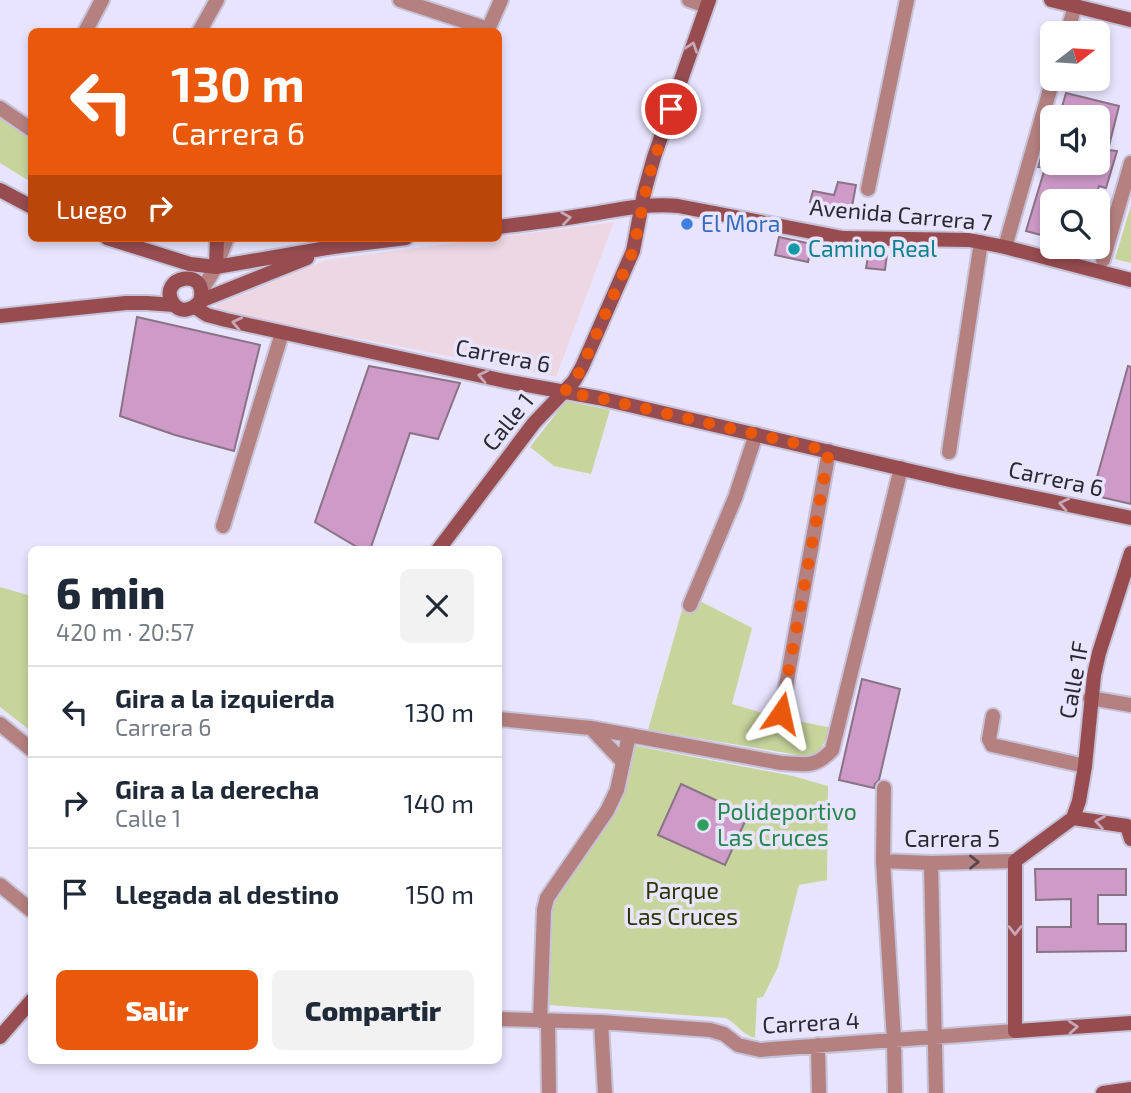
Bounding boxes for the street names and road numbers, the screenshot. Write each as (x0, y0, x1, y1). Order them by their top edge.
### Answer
street label: Avenida Carrera 7 (809, 192, 994, 236)
street label: Carrera 6 (453, 332, 553, 378)
street label: Calle 1 (476, 387, 539, 456)
street label: Carrera 6 (1006, 454, 1106, 502)
street label: Calle 1F (1052, 639, 1094, 721)
street label: Carrera 5 (904, 824, 1000, 852)
street label: Carrera 4 (762, 1005, 860, 1039)

